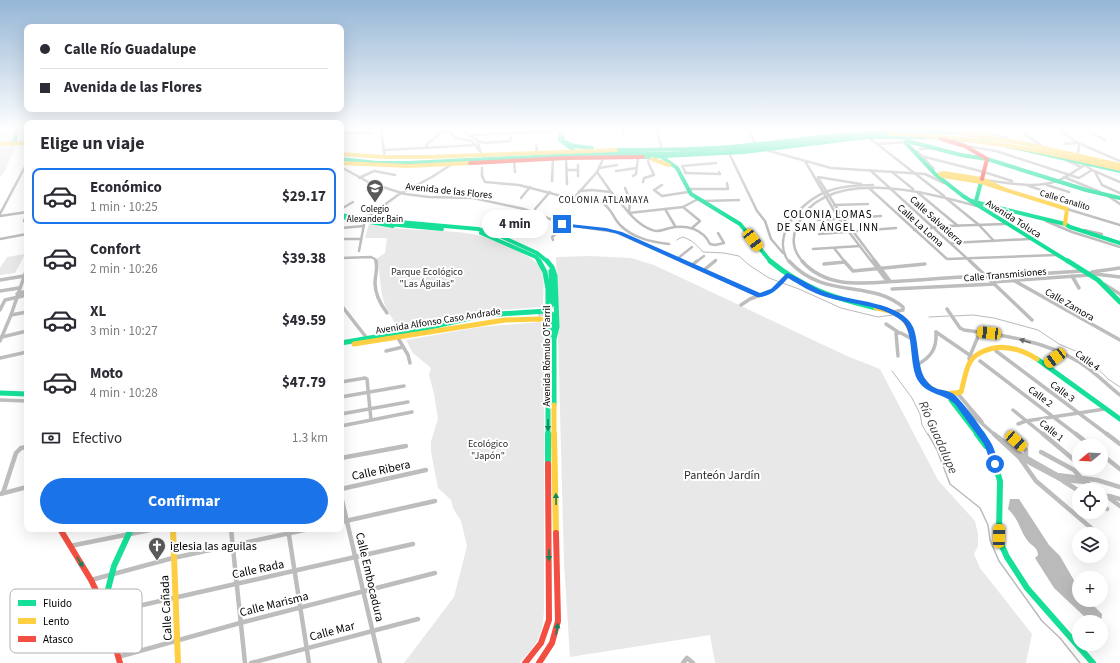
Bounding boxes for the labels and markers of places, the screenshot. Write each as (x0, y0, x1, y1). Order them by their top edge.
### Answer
school or university icon: Colegio Alexander Bain (365, 178, 385, 203)
place label: Colegio Alexander Bain (347, 203, 403, 226)
church icon: iglesia las aguilas (147, 536, 167, 561)
place label: iglesia las aguilas (170, 538, 257, 555)

